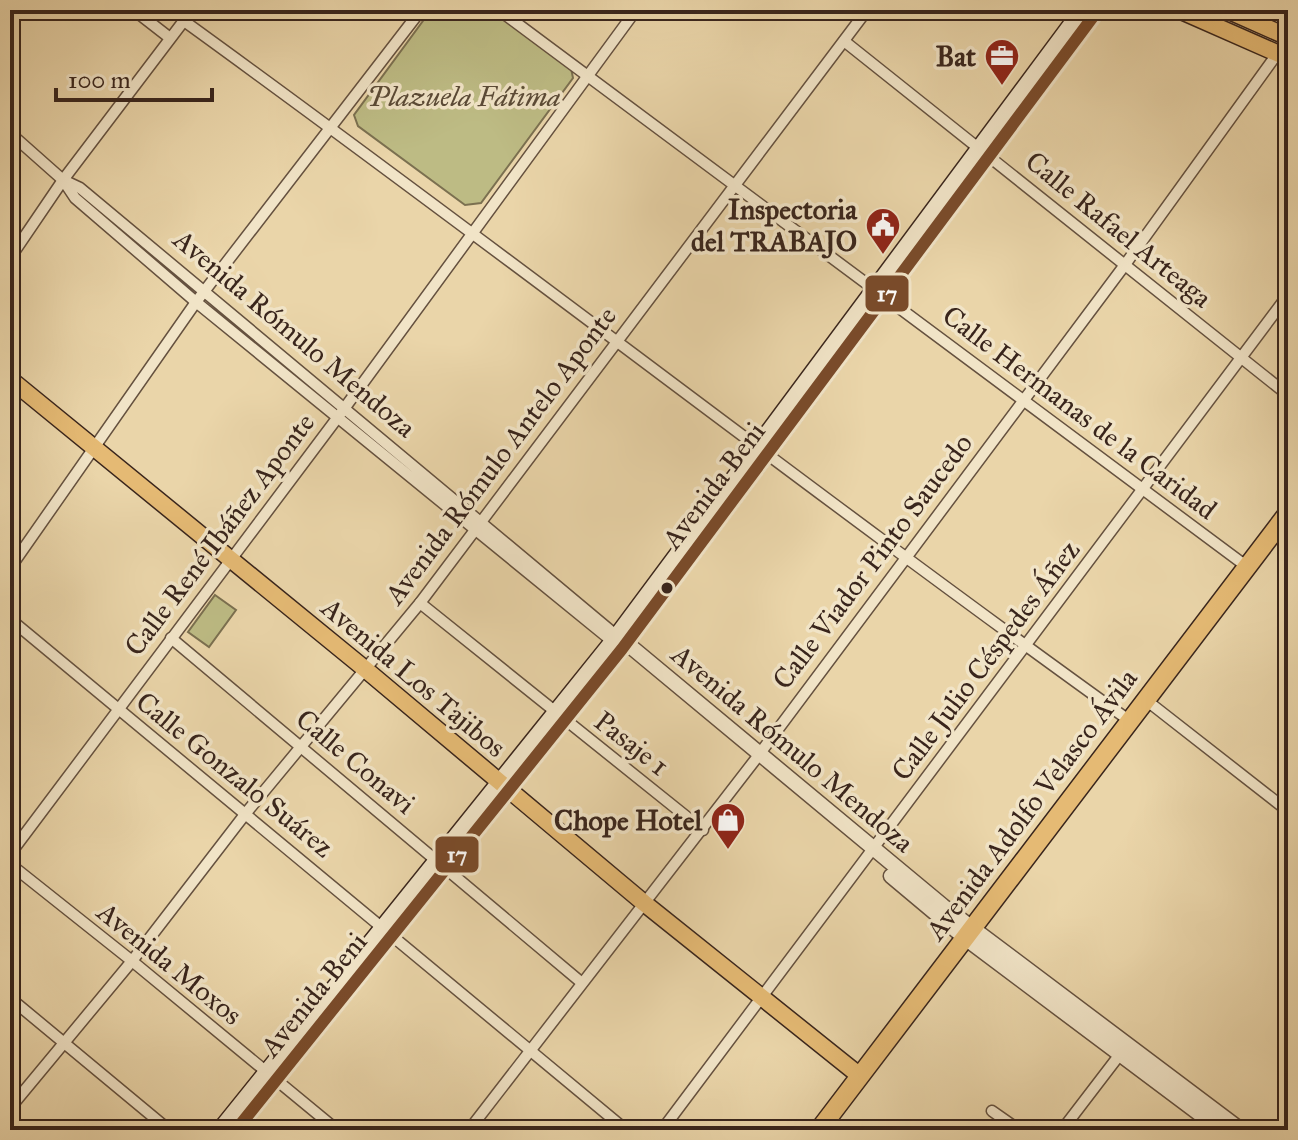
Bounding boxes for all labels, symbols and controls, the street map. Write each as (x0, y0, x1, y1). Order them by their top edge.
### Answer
office icon: Bat (983, 37, 1021, 87)
place label: Bat (936, 39, 976, 74)
scale bar (56, 52, 212, 102)
text: 100 m (68, 65, 131, 95)
park label: Plazuela Fátima (367, 79, 561, 114)
street label: Calle Rafael Arteaga (1019, 144, 1219, 315)
place label: Inspectoria del TRABAJO (691, 192, 858, 259)
public building icon: Inspectoria del TRABAJO (864, 206, 902, 256)
street label: Avenida Rómulo Mendoza (166, 221, 423, 445)
line badge: 17 (864, 274, 910, 313)
text: 17 (877, 280, 897, 307)
street label: Calle Hermanas de la Caridad (936, 298, 1224, 527)
street label: Avenida Rómulo Antelo Aponte (376, 299, 624, 612)
street label: Calle René Ibáñez Aponte (117, 406, 322, 663)
street label: Avenida Beni (654, 415, 773, 557)
street label: Calle Viador Pinto Saucedo (765, 427, 980, 696)
street label: Calle Julio Céspedes Áñez (884, 533, 1087, 787)
unlabelled marker (659, 580, 675, 596)
street label: Avenida Los Tajibos (313, 589, 513, 765)
street label: Avenida Rómulo Mendoza (664, 636, 921, 860)
street label: Avenida Adolfo Velasco Ávila (917, 662, 1145, 948)
street label: Calle Gonzalo Suárez (129, 684, 341, 865)
street label: Calle Conavi (289, 701, 423, 822)
street label: Pasaje 1 (587, 703, 676, 783)
shop icon: Chope Hotel (709, 801, 747, 851)
place label: Chope Hotel (554, 803, 702, 838)
line badge: 17 (434, 835, 480, 874)
text: 17 (447, 841, 467, 868)
street label: Avenida Moxos (89, 894, 249, 1033)
street label: Avenida Beni (252, 925, 374, 1064)

